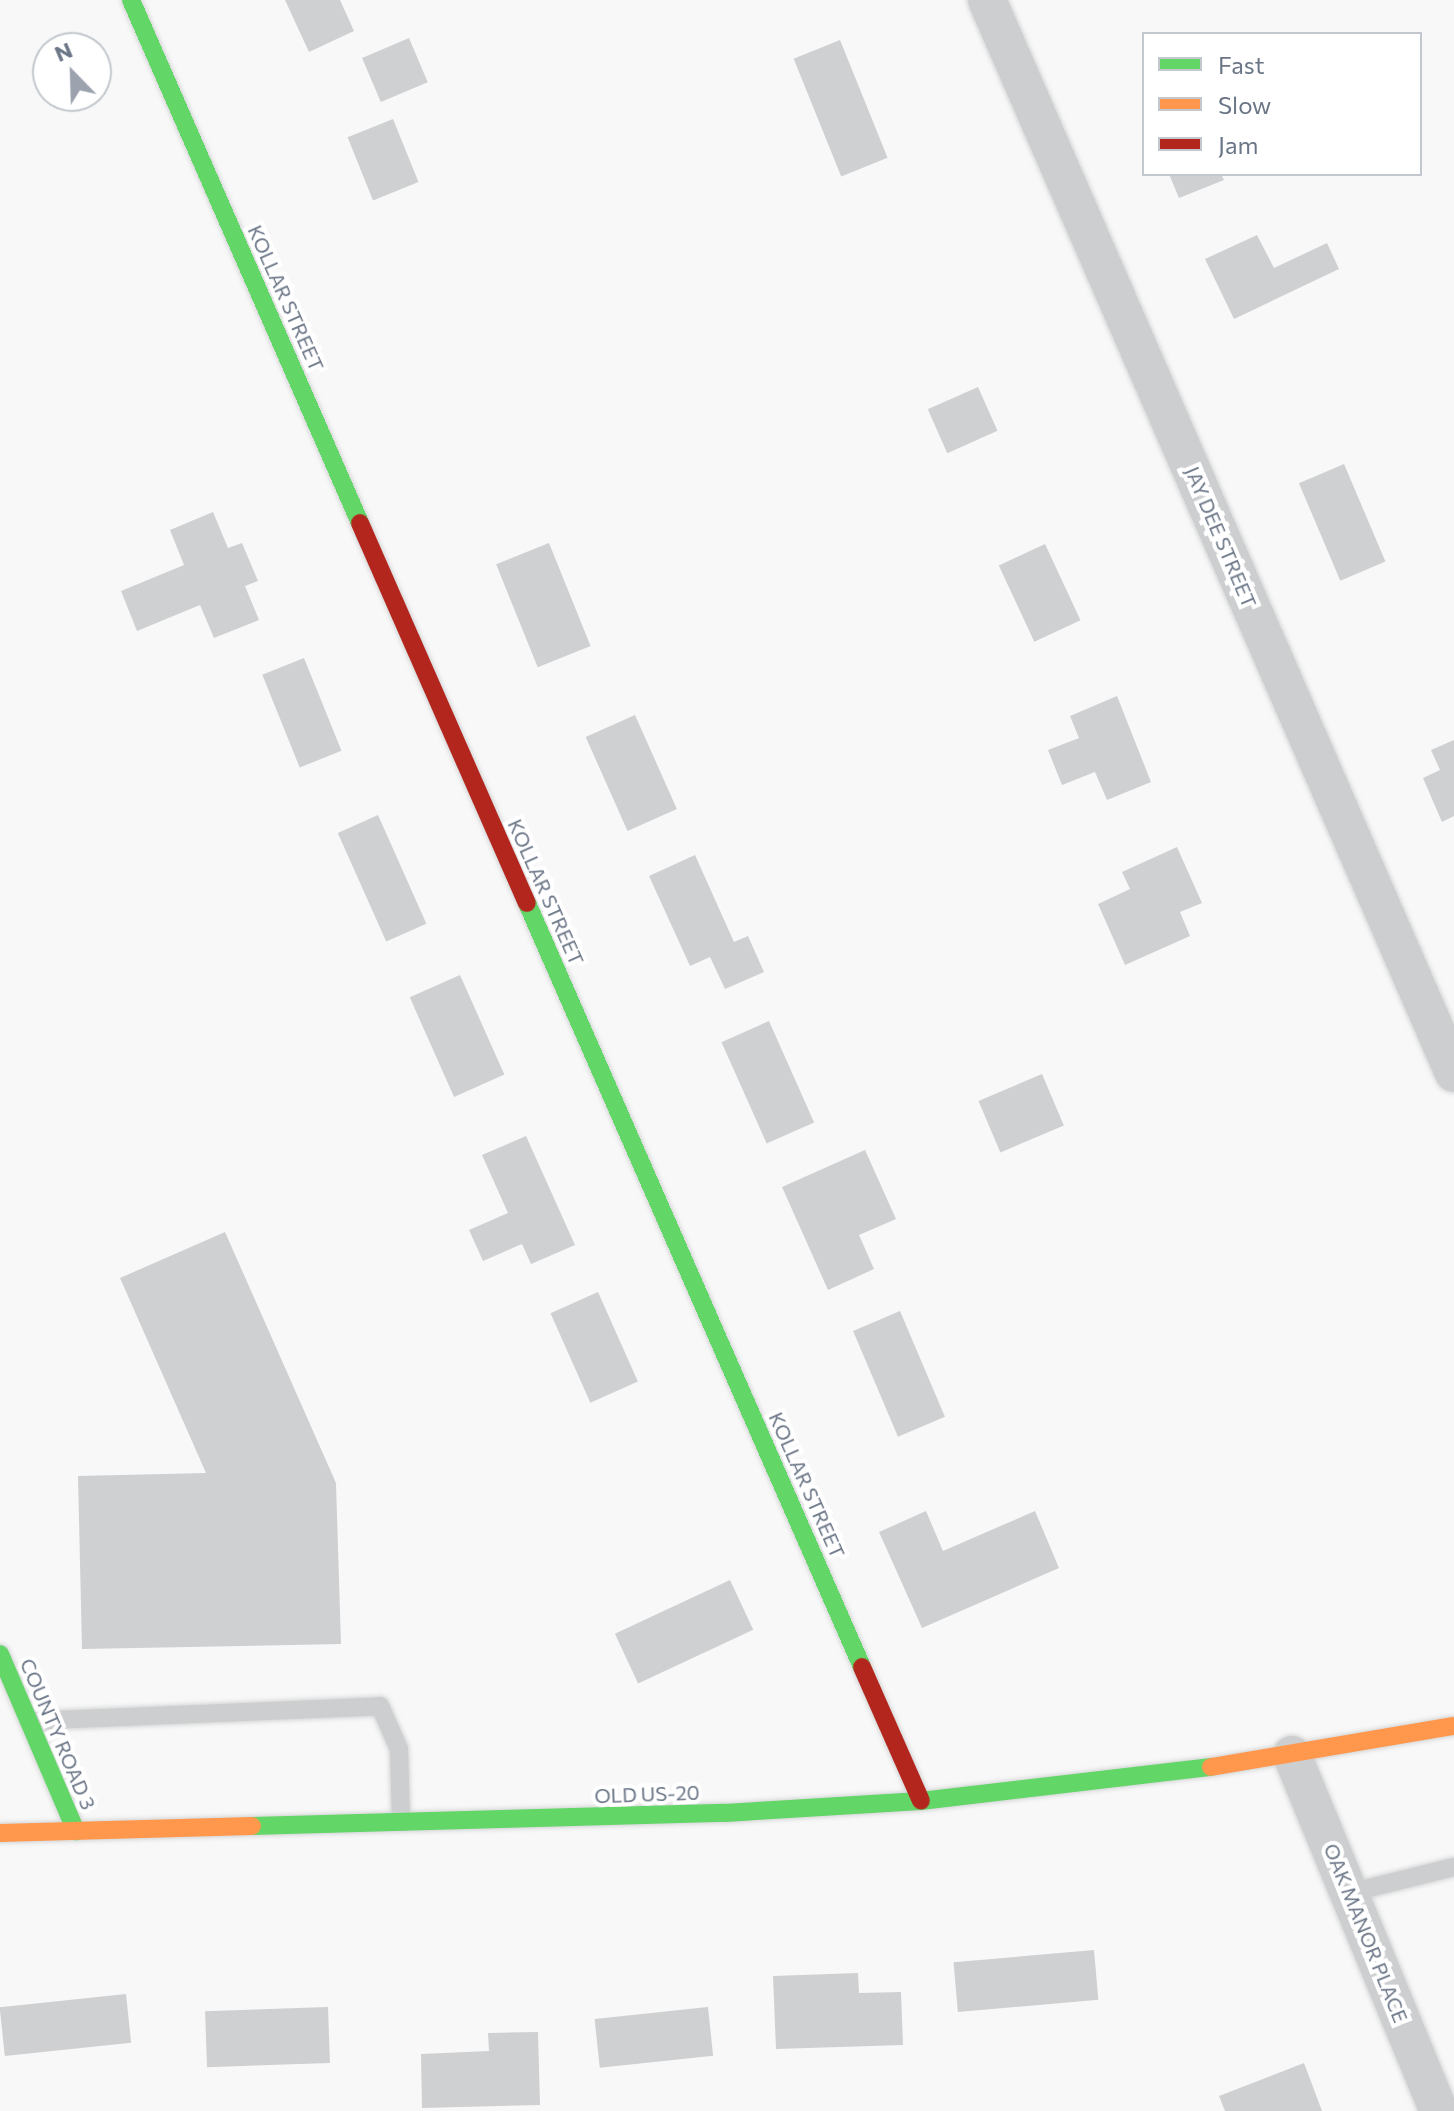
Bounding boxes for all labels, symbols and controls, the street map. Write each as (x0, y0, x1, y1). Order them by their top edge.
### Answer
north arrow (32, 32, 112, 112)
legend (1142, 32, 1422, 176)
text: N (50, 36, 76, 67)
text: Fast (1218, 50, 1265, 79)
text: Slow (1218, 90, 1271, 119)
text: Jam (1218, 130, 1258, 159)
street label: KOLLAR STREET (243, 221, 329, 375)
street label: JAY DEE STREET (1180, 463, 1262, 611)
street label: KOLLAR STREET (503, 815, 589, 969)
street label: KOLLAR STREET (764, 1408, 850, 1562)
street label: COUNTY ROAD 3 (15, 1655, 101, 1813)
street label: OLD US-20 (594, 1780, 700, 1808)
street label: OAK MANOR PLACE (1319, 1840, 1413, 2026)

